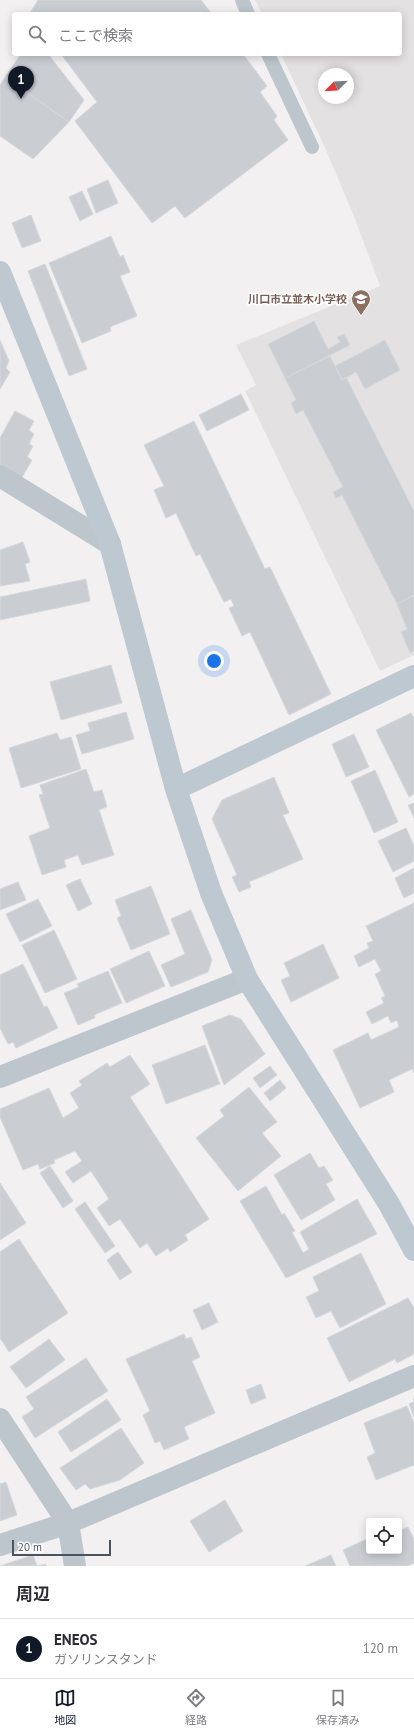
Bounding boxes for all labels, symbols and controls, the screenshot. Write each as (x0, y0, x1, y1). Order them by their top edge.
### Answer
search box (12, 12, 402, 56)
icon: search (26, 23, 48, 45)
text: ここで検索 (58, 26, 133, 45)
pin: 1 (8, 66, 34, 99)
north arrow (318, 68, 354, 104)
school or university icon: 川口市立並木小学校 (350, 288, 372, 316)
place label: 川口市立並木小学校 (248, 292, 347, 306)
your location (204, 651, 224, 671)
map controls (366, 1518, 402, 1554)
button: locate (366, 1518, 402, 1554)
scale bar (12, 1538, 111, 1557)
text: 20 m (18, 1540, 42, 1554)
text: 周辺 (16, 1583, 50, 1605)
text: ENEOS (54, 1630, 98, 1649)
text: 1 (25, 1640, 33, 1657)
text: 120 m (363, 1640, 398, 1657)
text: ガソリンスタンド (54, 1651, 158, 1668)
tab: 地図 (54, 1687, 76, 1727)
tab: 経路 (185, 1687, 207, 1727)
tab: 保存済み (316, 1687, 360, 1727)

